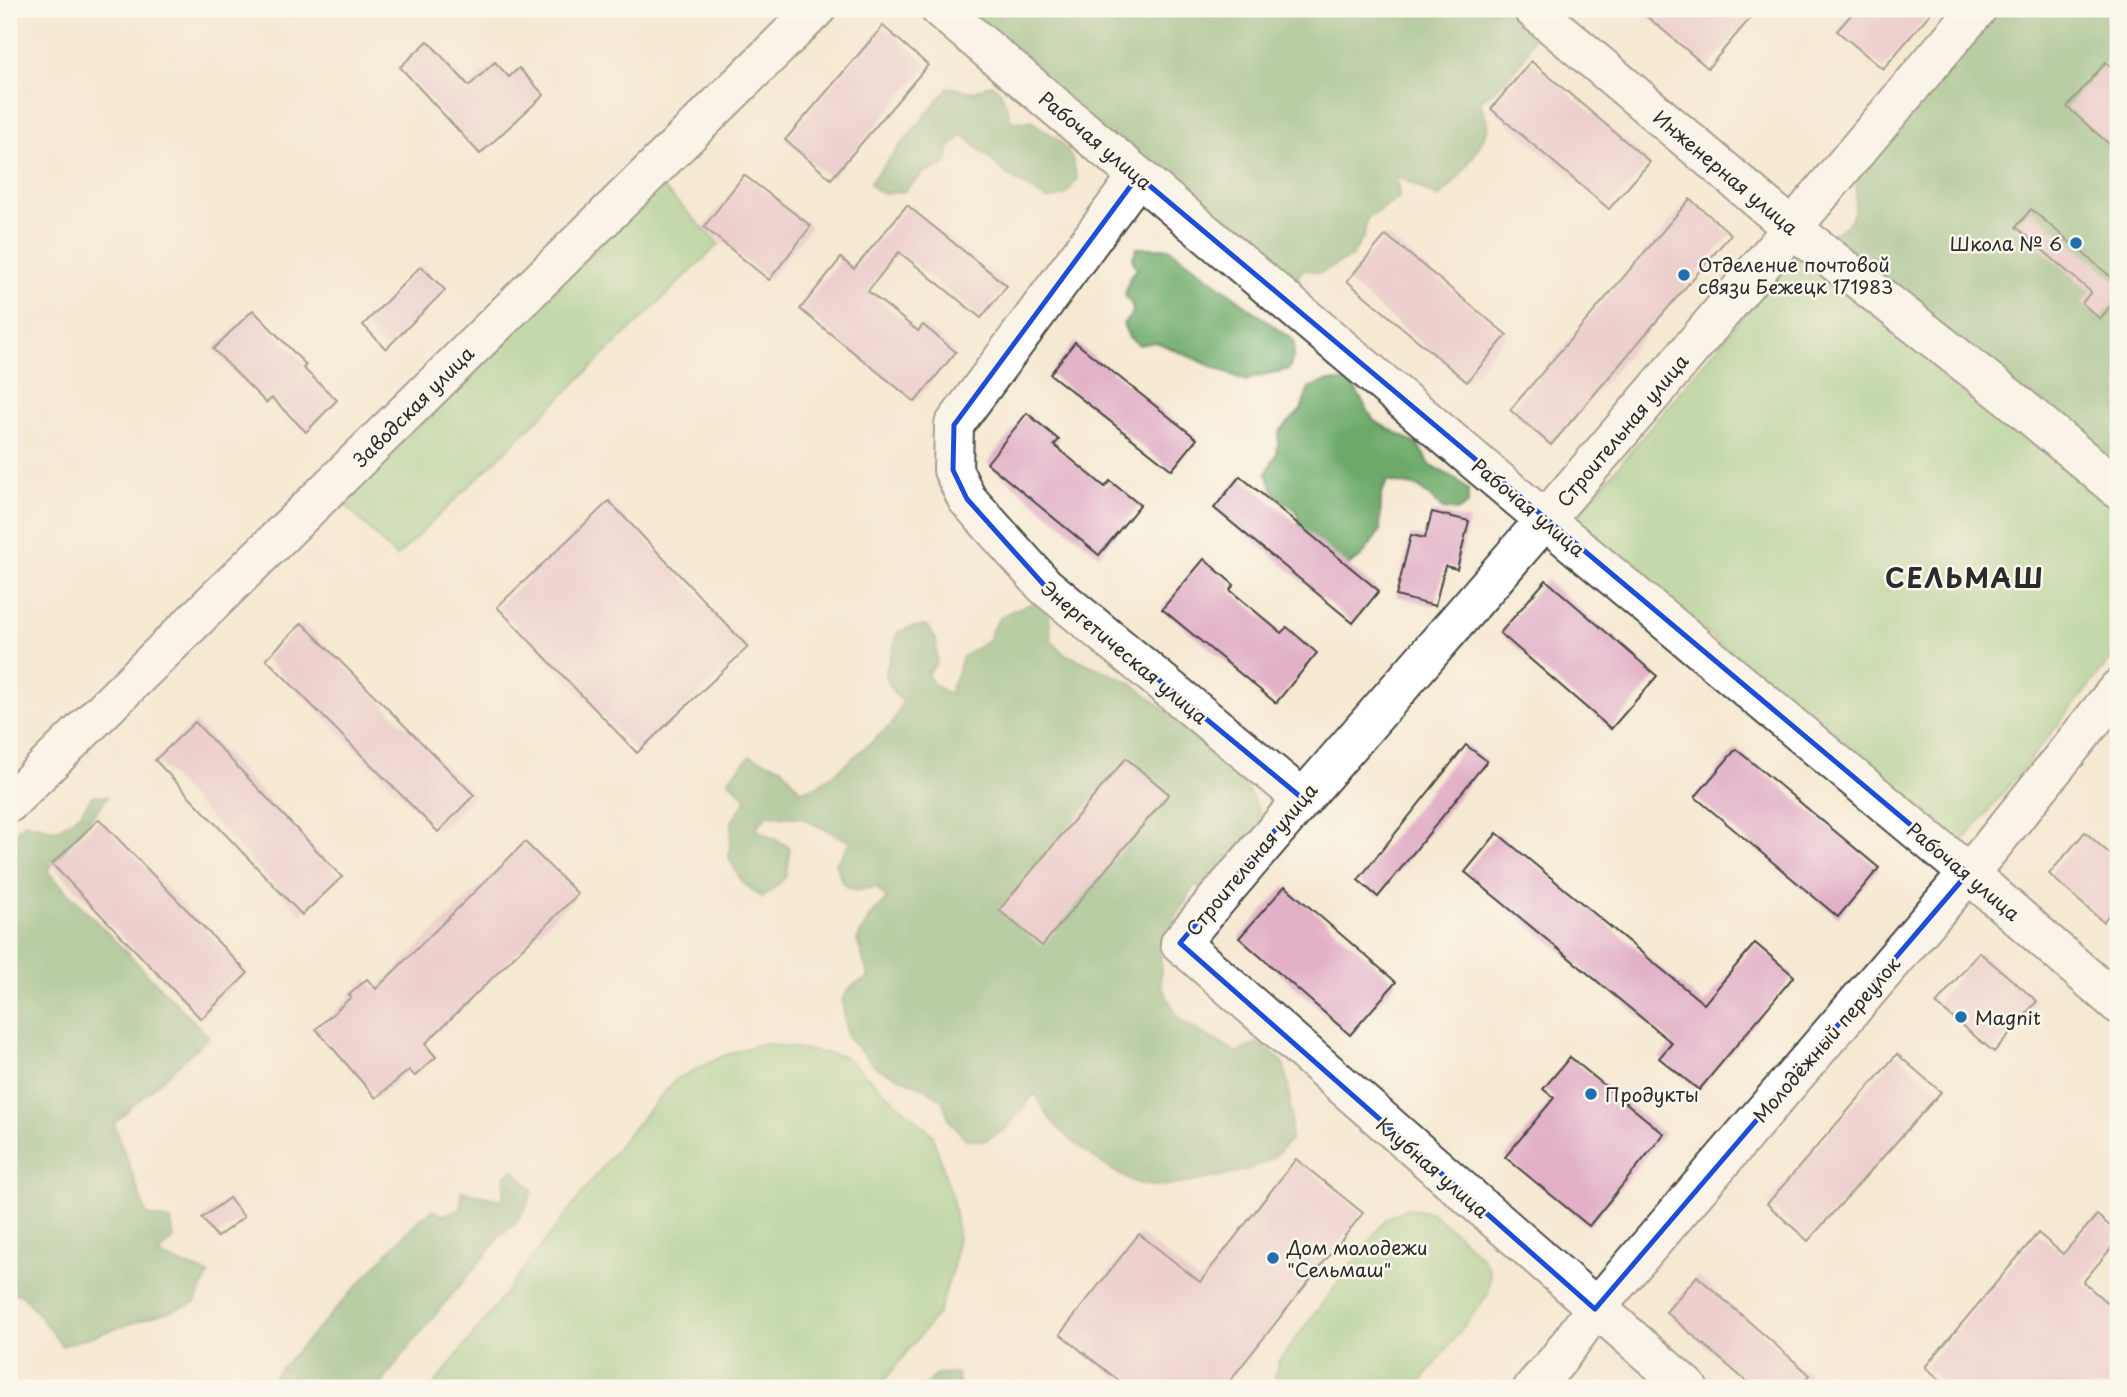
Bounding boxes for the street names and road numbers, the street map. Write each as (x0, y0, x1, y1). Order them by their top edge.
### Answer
street label: Рабочая улица (1033, 84, 1159, 196)
street label: Инженерная улица (1648, 103, 1804, 241)
street label: Заводская улица (346, 339, 480, 473)
street label: Строительная улица (1550, 347, 1694, 512)
street label: Рабочая улица (1466, 451, 1592, 563)
street label: Энергетическая улица (1036, 574, 1214, 730)
street label: Строительная улица (1179, 776, 1323, 941)
street label: Рабочая улица (1901, 815, 2027, 927)
street label: Молодёжный переулок (1746, 949, 1906, 1128)
street label: Клубная улица (1371, 1110, 1495, 1224)

